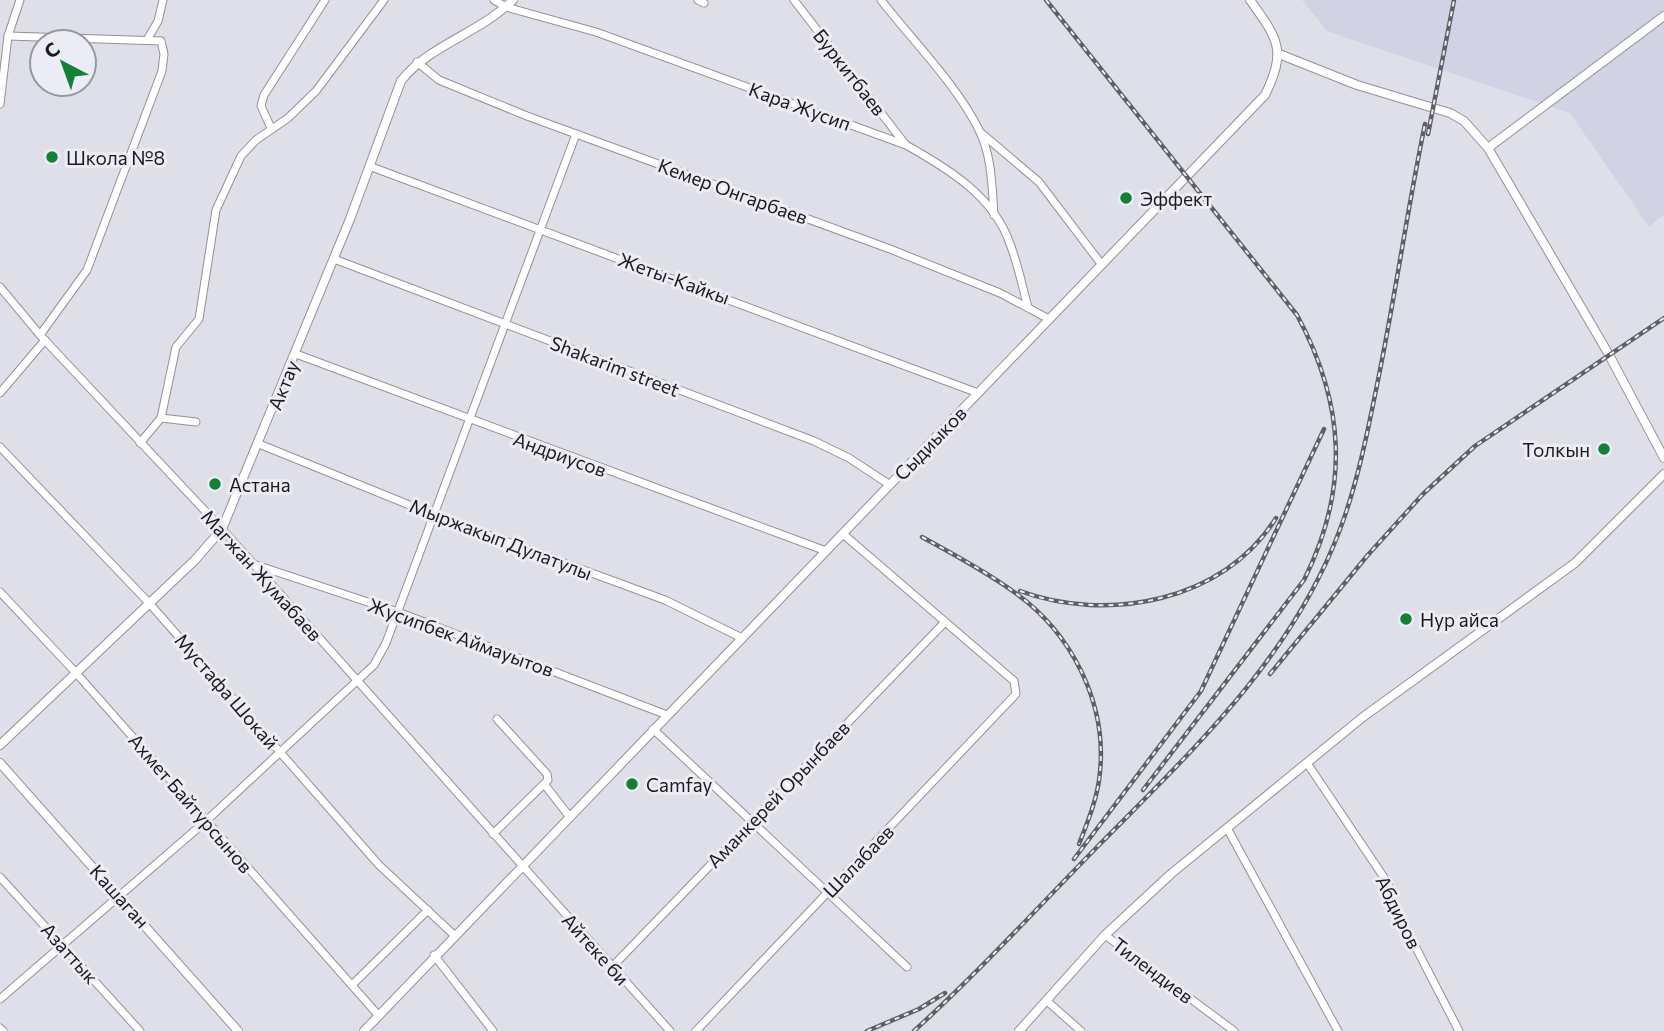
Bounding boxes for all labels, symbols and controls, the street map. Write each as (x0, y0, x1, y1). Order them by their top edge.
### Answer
street label: Буркитбаев (809, 24, 891, 120)
north arrow (28, 28, 98, 98)
text: С (39, 37, 64, 63)
street label: Кара Жусип (746, 77, 854, 135)
place label: Школа №8 (66, 146, 165, 169)
marker: Школа №8 (44, 149, 60, 165)
street label: Кемер Онгарбаев (655, 153, 811, 229)
place label: Эффект (1140, 187, 1212, 210)
marker: Эффект (1118, 190, 1134, 206)
street label: Жеты-Кайкы (615, 247, 733, 309)
street label: Shakarim street (547, 331, 683, 401)
street label: Актау (263, 357, 303, 413)
street label: Сыдиыков (889, 401, 971, 485)
street label: Андриусов (510, 427, 610, 481)
place label: Толкын (1522, 438, 1590, 461)
marker: Толкын (1596, 441, 1612, 457)
place label: Астана (229, 473, 291, 496)
marker: Астана (207, 476, 223, 492)
street label: Мыржакып Дулатулы (406, 494, 596, 584)
street label: Магжан Жумабаев (197, 504, 327, 646)
street label: Жусипбек Аймауытов (365, 593, 557, 681)
place label: Нур айса (1420, 608, 1499, 631)
marker: Нур айса (1398, 611, 1414, 627)
street label: Мустафа Шокай (170, 628, 284, 754)
street label: Аманкерей Орынбаев (702, 716, 854, 872)
street label: Ахмет Байтурсынов (124, 729, 258, 877)
place label: Camfay (646, 773, 713, 796)
marker: Camfay (624, 776, 640, 792)
street label: Шалабаев (818, 820, 898, 902)
street label: Кашаган (86, 860, 154, 932)
street label: Абдиров (1371, 872, 1427, 952)
street label: Айтеке би (558, 908, 634, 990)
street label: Азаттык (37, 918, 103, 988)
street label: Тилендиев (1108, 932, 1198, 1008)

